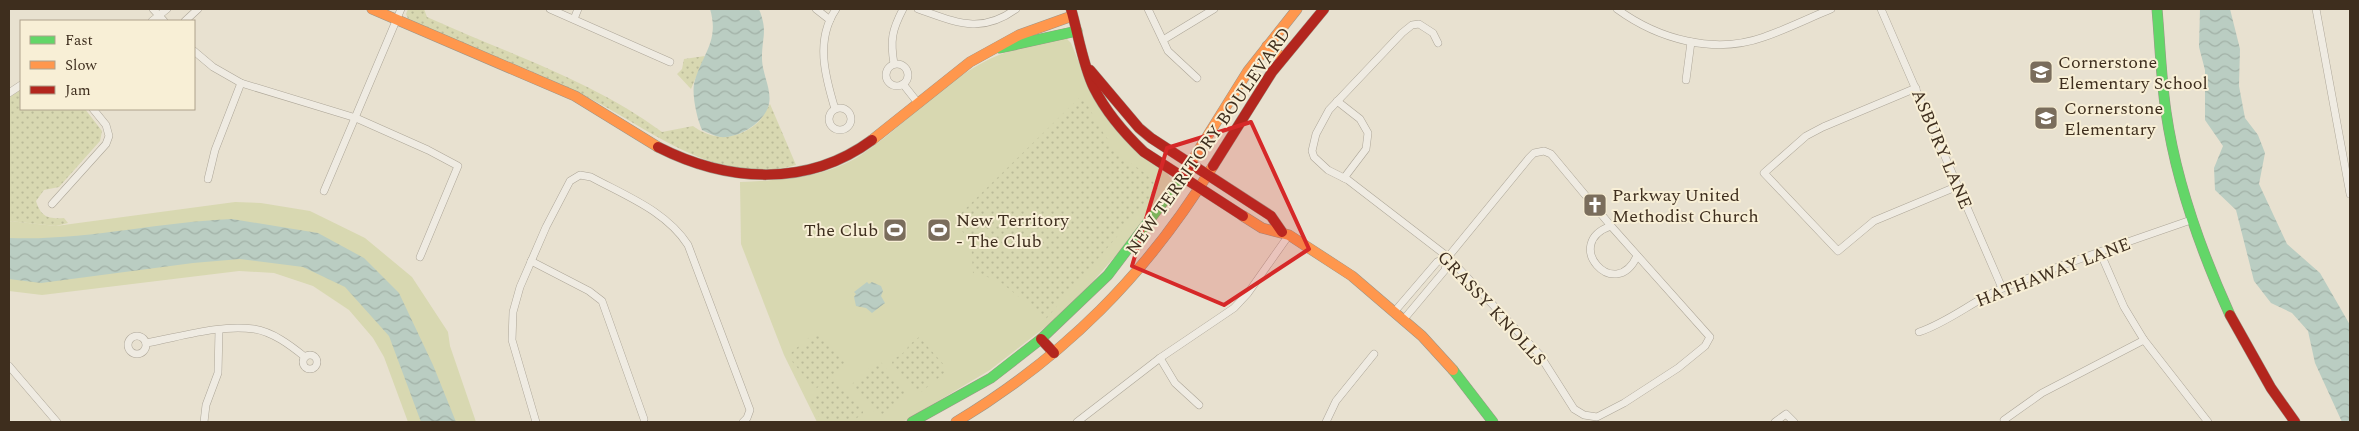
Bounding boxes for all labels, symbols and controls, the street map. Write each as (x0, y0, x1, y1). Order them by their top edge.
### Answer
legend (20, 20, 195, 110)
street label: NEW TERRITORY BOULEVARD (1119, 22, 1298, 261)
text: Fast (65, 29, 93, 52)
place label: Cornerstone Elementary School (2058, 49, 2208, 97)
text: Slow (65, 54, 97, 77)
school or university icon: Cornerstone Elementary School (2028, 59, 2054, 85)
text: Jam (65, 79, 91, 102)
street label: ASBURY LANE (1904, 85, 1979, 214)
place label: Cornerstone Elementary (2064, 95, 2163, 143)
school or university icon: Cornerstone Elementary (2033, 105, 2059, 131)
place label: Parkway United Methodist Church (1612, 182, 1759, 230)
church icon: Parkway United Methodist Church (1582, 192, 1608, 218)
place label: New Territory - The Club (956, 207, 1070, 255)
place label: The Club (804, 217, 878, 244)
sports icon: The Club (882, 217, 908, 243)
sports icon: New Territory - The Club (926, 217, 952, 243)
street label: HATHAWAY LANE (1972, 230, 2135, 314)
street label: GRASSY KNOLLS (1431, 244, 1553, 372)

